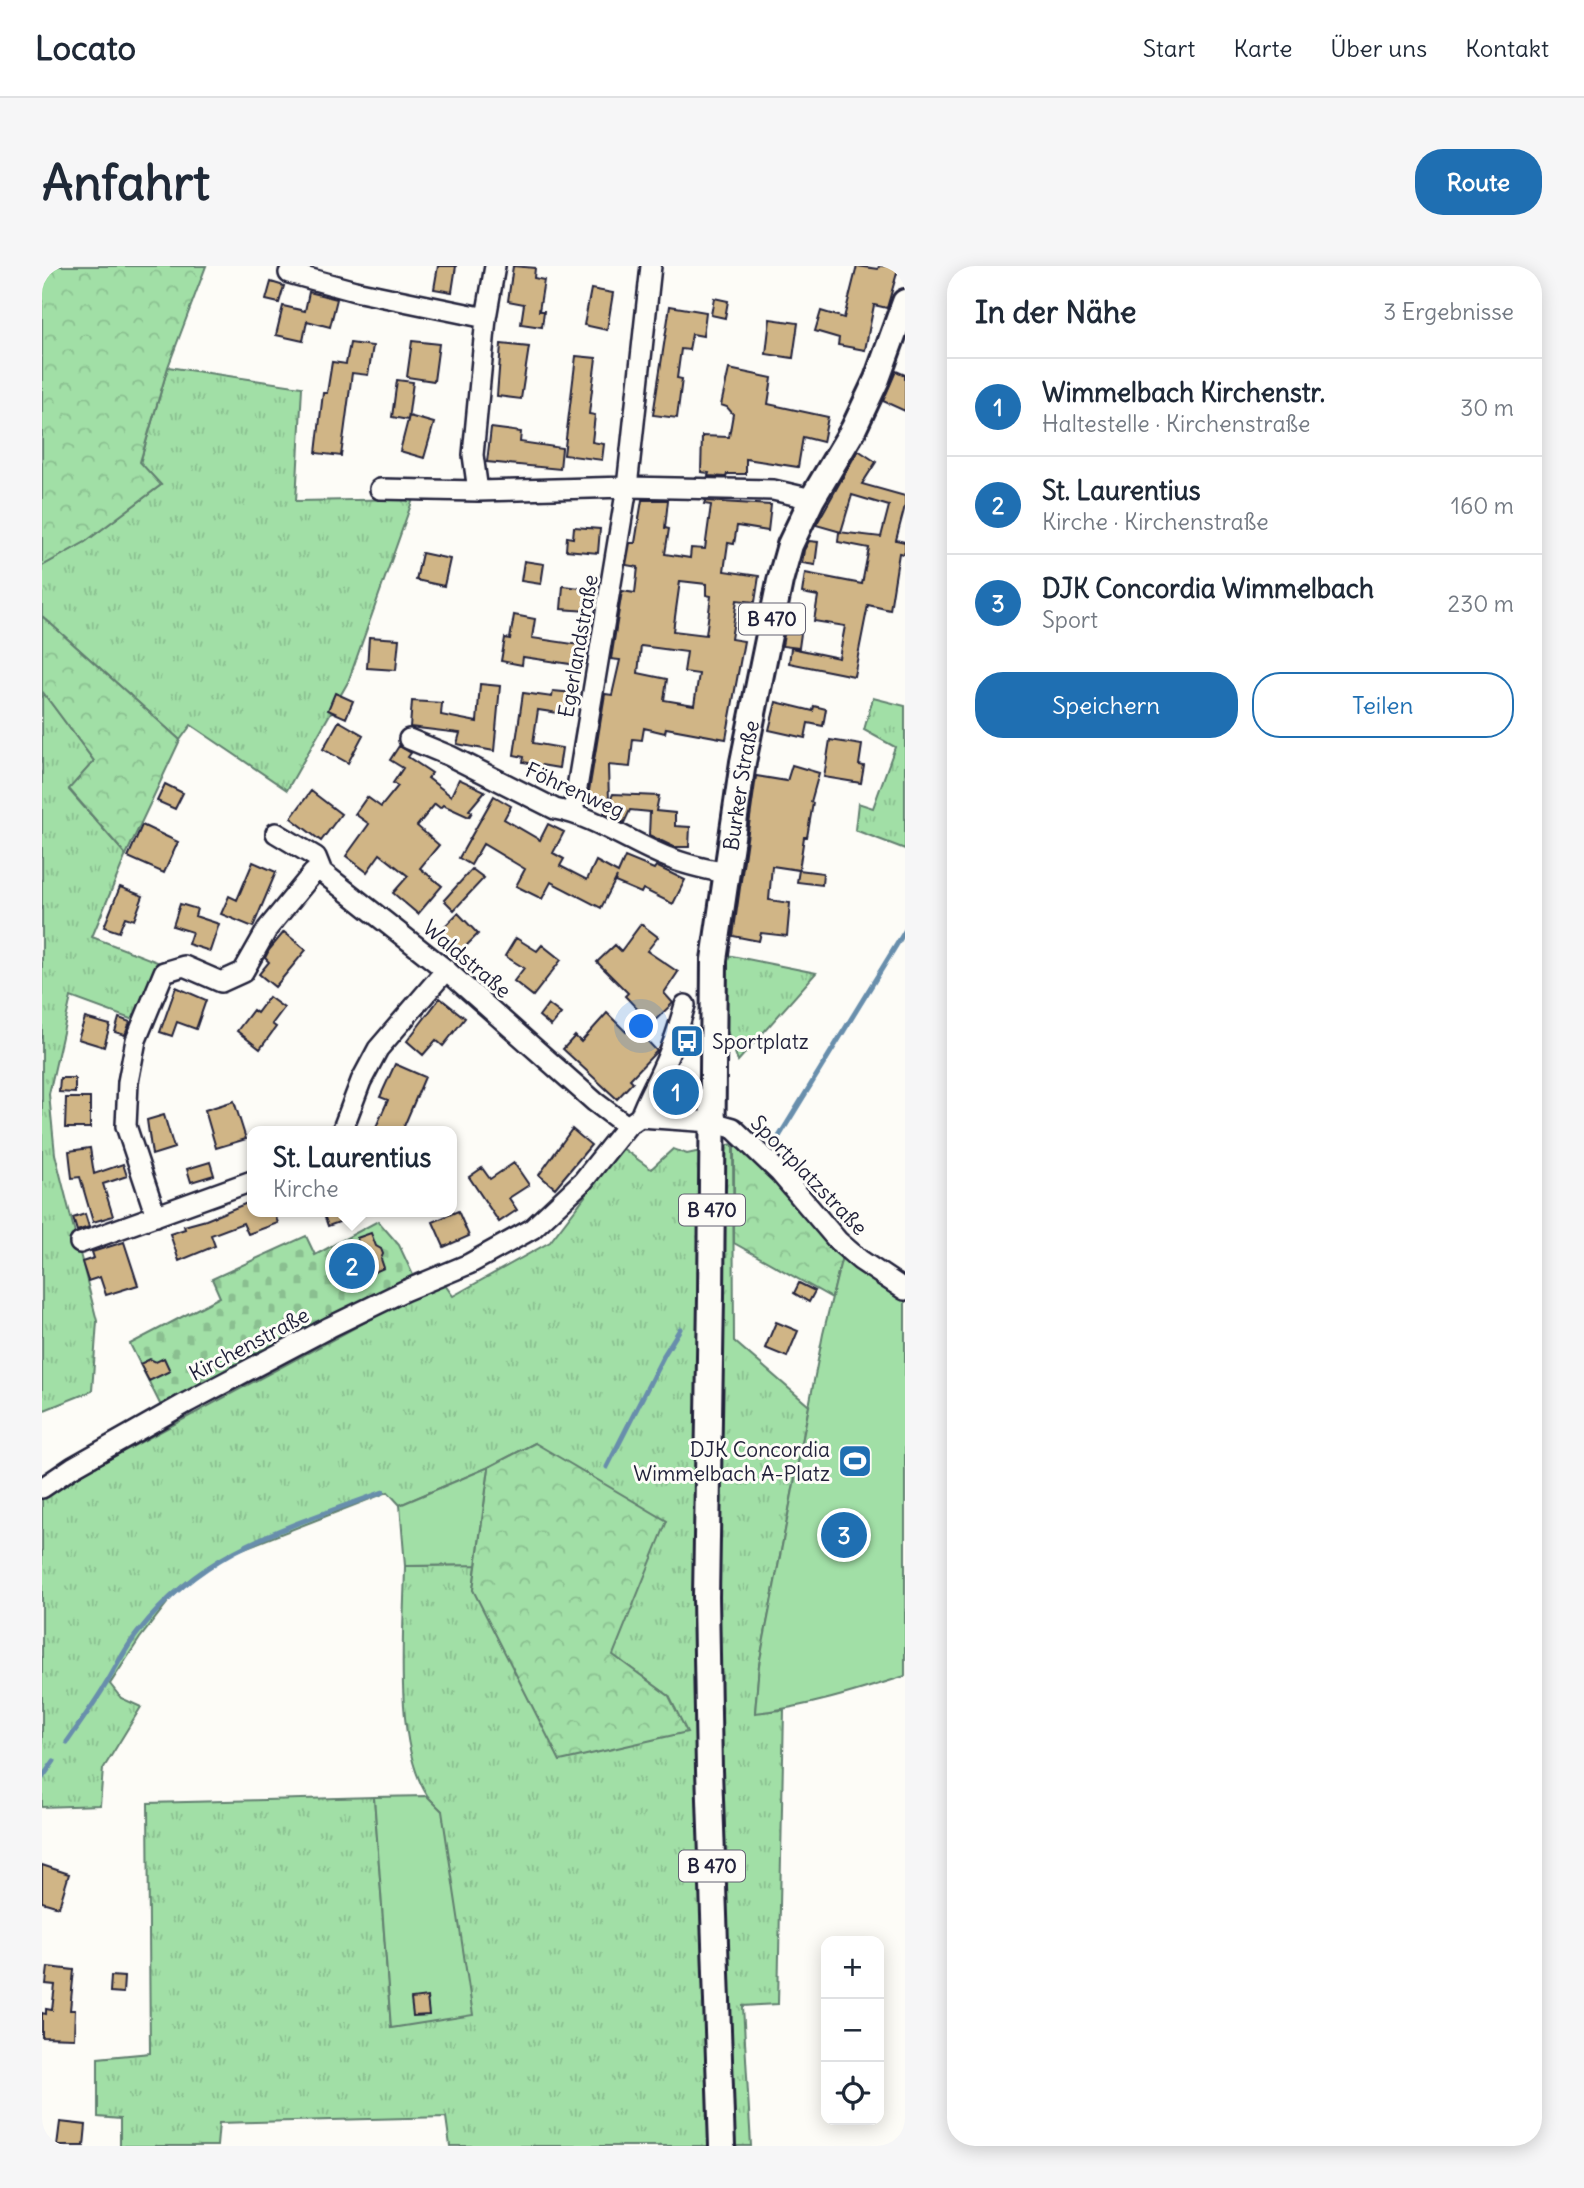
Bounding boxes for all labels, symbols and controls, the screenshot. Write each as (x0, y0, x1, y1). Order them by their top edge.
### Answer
text: Locato (35, 27, 136, 69)
text: Start (1143, 33, 1195, 63)
text: Karte (1233, 33, 1292, 63)
text: Über uns (1330, 33, 1427, 63)
text: Kontakt (1465, 33, 1549, 63)
button: Route (1415, 149, 1542, 215)
text: Anfahrt (42, 152, 210, 213)
text: In der Nähe (975, 293, 1137, 331)
text: 3 Ergebnisse (1383, 297, 1514, 326)
text: Wimmelbach Kirchenstr. (1042, 376, 1325, 409)
text: 1 (993, 393, 1003, 422)
text: 30 m (1460, 393, 1514, 422)
text: Haltestelle · Kirchenstraße (1042, 409, 1310, 438)
text: St. Laurentius (1042, 474, 1200, 507)
text: 2 (992, 491, 1004, 520)
text: 160 m (1451, 491, 1514, 520)
text: Kirche · Kirchenstraße (1042, 507, 1269, 536)
street label: Egerlandstraße (552, 572, 604, 720)
text: DJK Concordia Wimmelbach (1042, 572, 1374, 605)
text: 3 (991, 589, 1005, 618)
text: 230 m (1448, 589, 1514, 618)
road number: B 470 (739, 604, 805, 634)
text: Sport (1042, 605, 1098, 634)
button: Speichern (975, 672, 1238, 738)
button: Teilen (1252, 672, 1514, 738)
street label: Burker Straße (717, 718, 765, 852)
street label: Föhrenweg (521, 756, 629, 824)
street label: Waldstraße (417, 914, 517, 1004)
your location (624, 1009, 658, 1043)
bus stop icon: Sportplatz (668, 1022, 706, 1060)
place label: Sportplatz (712, 1028, 809, 1055)
pin: 1 (653, 1066, 699, 1118)
street label: Sportplatzstraße (745, 1109, 873, 1241)
popup (247, 1126, 457, 1217)
text: St. Laurentius (273, 1141, 431, 1174)
text: Kirche (273, 1174, 339, 1203)
road number: B 470 (679, 1194, 745, 1226)
pin: 2 (329, 1240, 375, 1292)
street label: Kirchenstraße (184, 1301, 314, 1387)
place label: DJK Concordia Wimmelbach A-Platz (633, 1436, 830, 1487)
sports icon: DJK Concordia Wimmelbach A-Platz (836, 1442, 874, 1480)
pin: 3 (821, 1509, 867, 1561)
road number: B 470 (679, 1850, 745, 1882)
map controls (821, 1936, 884, 2125)
button: + (821, 1936, 884, 1999)
button: − (821, 1999, 884, 2062)
button: locate (821, 2062, 884, 2125)

